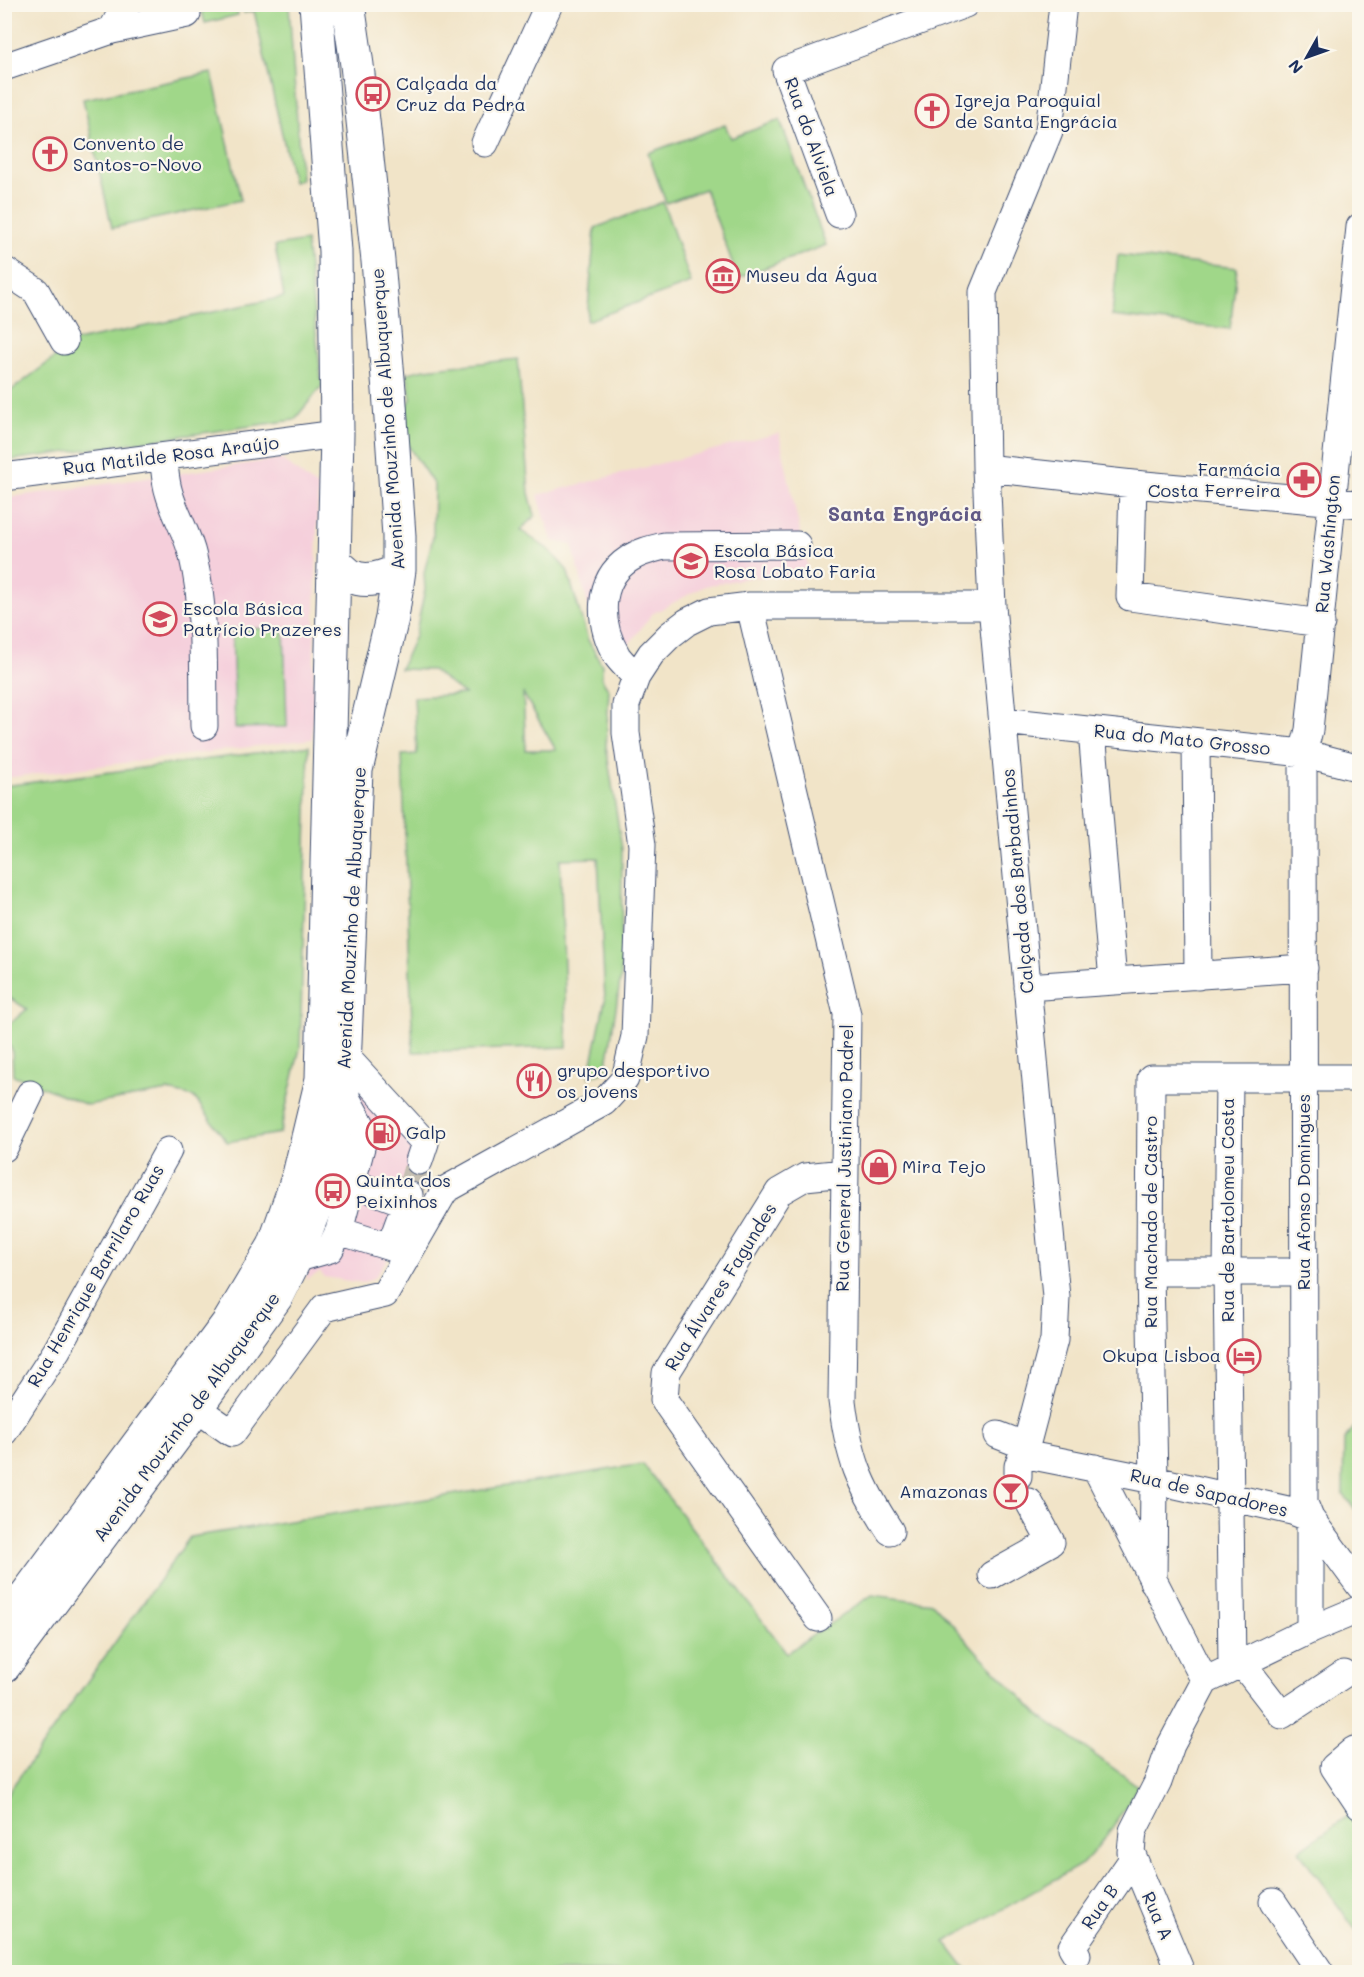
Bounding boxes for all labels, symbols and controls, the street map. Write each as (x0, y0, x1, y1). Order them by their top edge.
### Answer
north arrow (1277, 27, 1337, 87)
text: N (1283, 56, 1307, 78)
place label: Calçada da Cruz da Pedra (396, 71, 526, 116)
street label: Rua do Alviela (779, 74, 845, 200)
bus stop icon: Calçada da Cruz da Pedra (355, 76, 391, 112)
place label: Igreja Paroquial de Santa Engrácia (955, 88, 1118, 133)
church icon: Igreja Paroquial de Santa Engrácia (914, 93, 950, 129)
place label: Convento de Santos-o-Novo (73, 131, 202, 176)
church icon: Convento de Santos-o-Novo (32, 136, 68, 172)
museum icon: Museu da Água (705, 258, 741, 294)
place label: Museu da Água (746, 263, 878, 287)
street label: Avenida Mouzinho de Albuquerque (364, 267, 410, 571)
street label: Rua Matilde Rosa Araújo (62, 430, 281, 480)
place label: Farmácia Costa Ferreira (1148, 457, 1281, 502)
pharmacy icon: Farmácia Costa Ferreira (1286, 462, 1322, 498)
street label: Rua Washington (1309, 474, 1345, 614)
district label: Santa Engrácia (828, 500, 982, 526)
place label: Escola Básica Rosa Lobato Faria (714, 538, 876, 583)
school or university icon: Escola Básica Rosa Lobato Faria (673, 543, 709, 579)
place label: Escola Básica Patrício Prazeres (183, 596, 342, 641)
school or university icon: Escola Básica Patrício Prazeres (142, 601, 178, 637)
street label: Rua do Mato Grosso (1093, 718, 1272, 760)
street label: Avenida Mouzinho de Albuquerque (331, 766, 371, 1070)
street label: Calçada dos Barbadinhos (995, 768, 1039, 995)
street label: Rua General Justiniano Padrel (830, 1024, 858, 1292)
place label: grupo desportivo os jovens (557, 1058, 710, 1103)
restaurant icon: grupo desportivo os jovens (516, 1063, 552, 1099)
street label: Rua Afonso Domingues (1291, 1094, 1315, 1290)
street label: Rua de Bartolomeu Costa (1215, 1098, 1239, 1322)
fuel station icon: Galp (365, 1115, 401, 1151)
street label: Rua Machado de Castro (1138, 1115, 1162, 1328)
place label: Galp (406, 1120, 446, 1144)
shop icon: Mira Tejo (861, 1149, 897, 1185)
place label: Mira Tejo (902, 1154, 986, 1178)
street label: Rua Henrique Barrilaro Ruas (21, 1160, 169, 1391)
place label: Quinta dos Peixinhos (356, 1168, 451, 1213)
bus stop icon: Quinta dos Peixinhos (315, 1173, 351, 1209)
street label: Rua Álvares Fagundes (659, 1198, 782, 1375)
street label: Avenida Mouzinho de Albuquerque (87, 1287, 285, 1546)
hotel icon: Okupa Lisboa (1226, 1338, 1262, 1374)
place label: Okupa Lisboa (1102, 1343, 1221, 1367)
street label: Rua de Sapadores (1128, 1462, 1291, 1522)
bar icon: Amazonas (993, 1474, 1029, 1510)
place label: Amazonas (899, 1479, 988, 1503)
street label: Rua B (1075, 1879, 1123, 1934)
street label: Rua A (1137, 1887, 1179, 1944)

